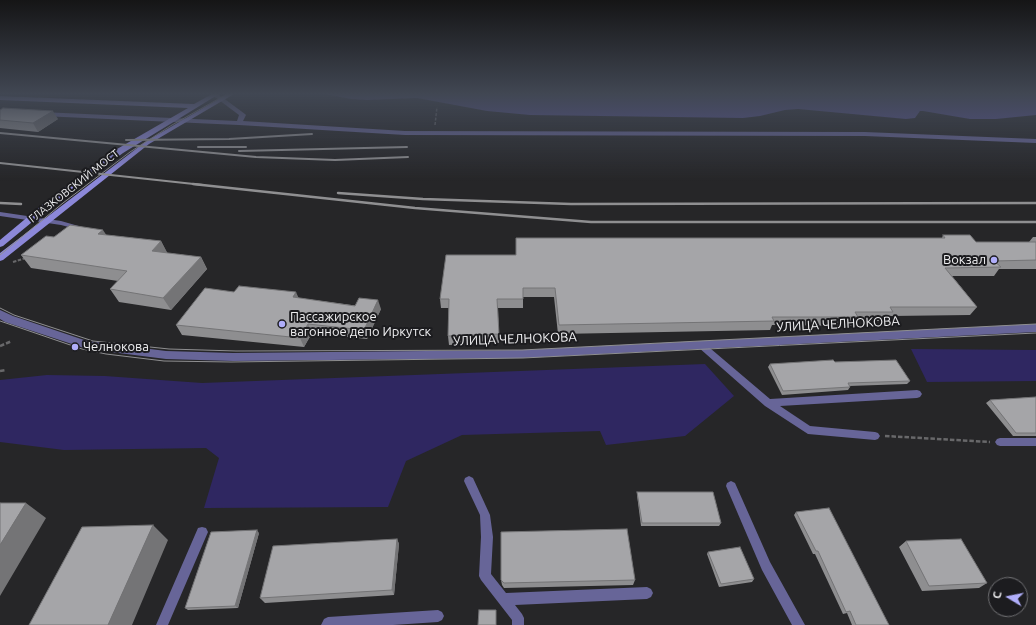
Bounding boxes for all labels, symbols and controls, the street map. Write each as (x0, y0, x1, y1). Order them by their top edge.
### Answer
street label: ГЛАЗКОВСКИЙ МОСТ (26, 147, 122, 225)
place label: Вокзал (943, 252, 986, 268)
marker: Вокзал (989, 255, 999, 265)
place label: Пассажирское вагонное депо Иркутск (290, 309, 431, 340)
street label: УЛИЦА ЧЕЛНОКОВА (776, 313, 900, 335)
marker: Пассажирское вагонное депо Иркутск (277, 319, 287, 329)
street label: УЛИЦА ЧЕЛНОКОВА (453, 329, 577, 349)
place label: Челнокова (83, 339, 149, 355)
marker: Челнокова (70, 342, 80, 352)
north arrow (988, 577, 1028, 617)
text: С (991, 591, 1004, 600)

